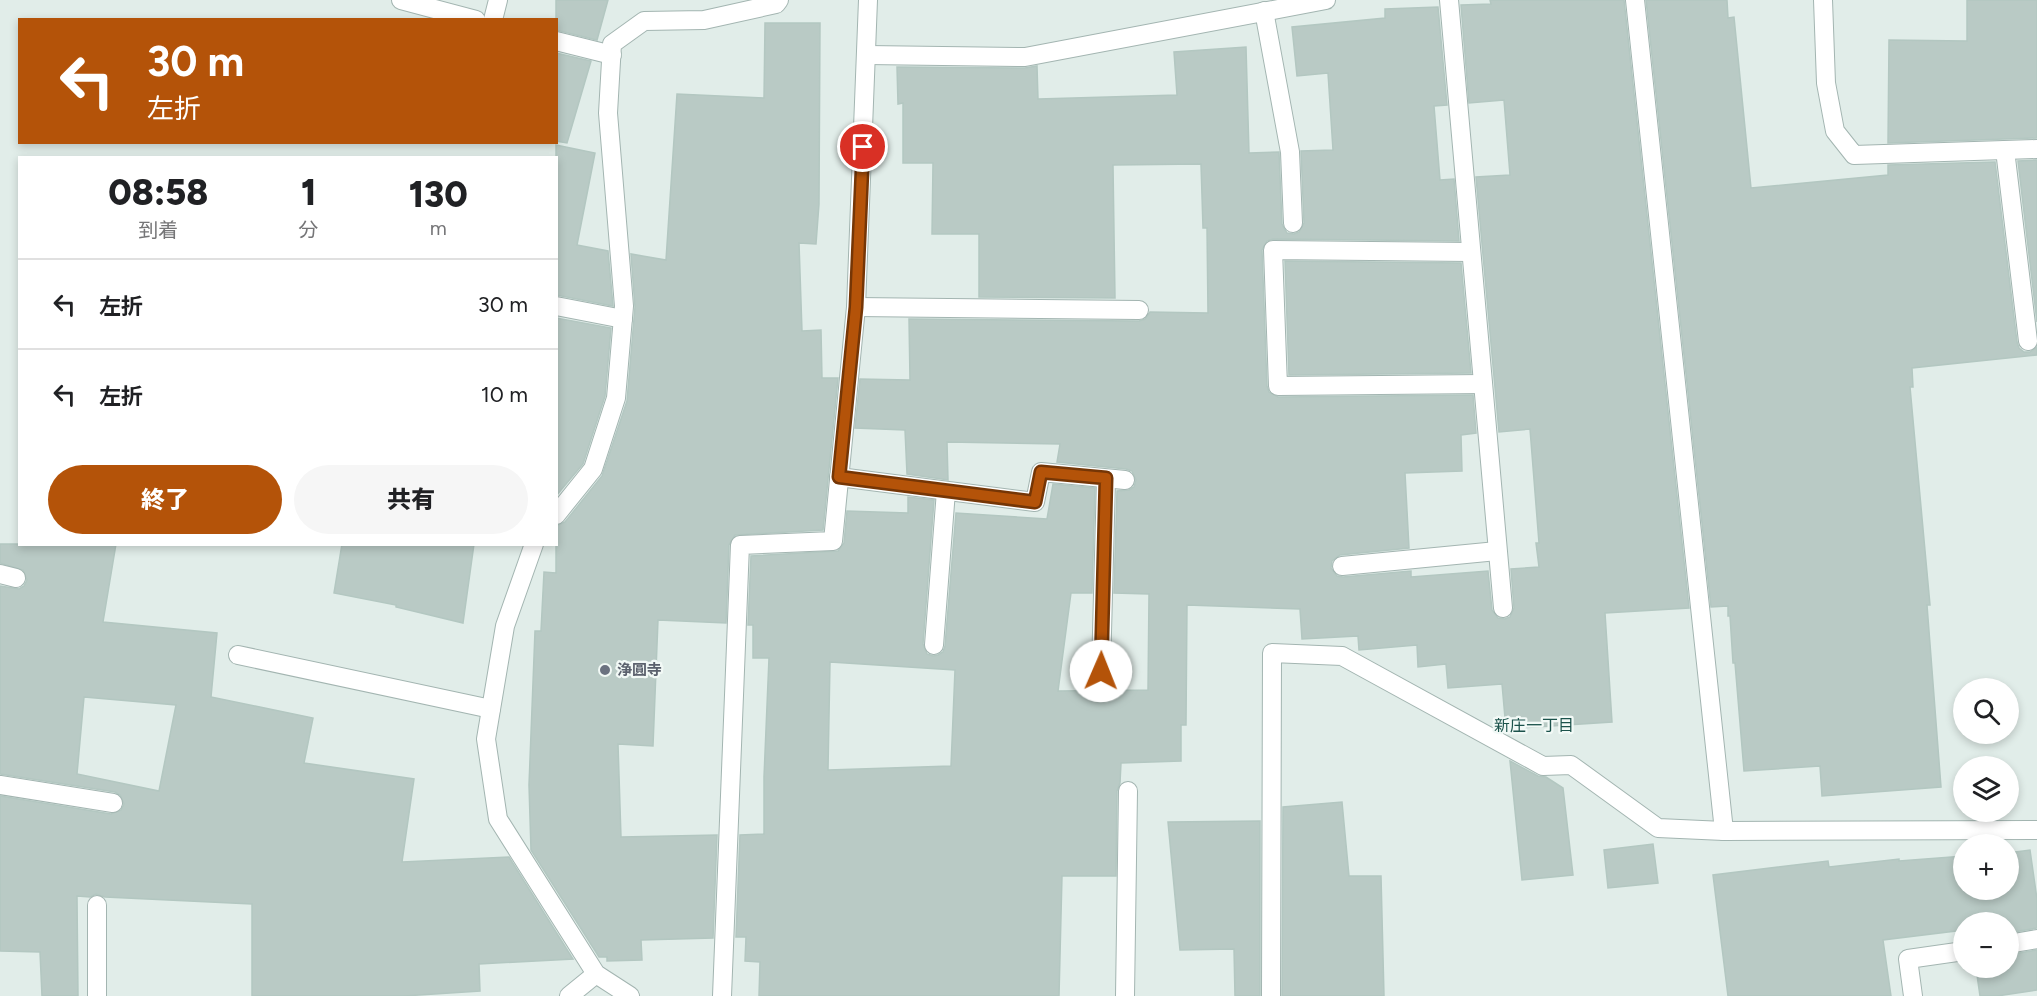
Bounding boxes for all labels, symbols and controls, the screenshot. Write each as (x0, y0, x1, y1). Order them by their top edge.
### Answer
text: 30 m (147, 36, 244, 87)
icon: left (48, 42, 126, 120)
text: 左折 (147, 92, 201, 125)
pin (837, 121, 888, 172)
icon: arrive (846, 130, 879, 163)
text: 08:58 (108, 171, 208, 214)
text: 1 (301, 171, 316, 214)
text: 130 (409, 173, 468, 216)
text: m (430, 216, 447, 240)
text: 到着 (138, 218, 178, 242)
text: 分 (299, 218, 319, 242)
icon: left (48, 288, 81, 321)
text: 30 m (478, 291, 528, 318)
text: 左折 (99, 293, 143, 320)
icon: left (48, 378, 81, 411)
text: 10 m (481, 381, 528, 408)
text: 左折 (99, 383, 143, 410)
button: 終了 (48, 465, 282, 534)
button: 共有 (294, 465, 528, 534)
position arrow (1069, 639, 1133, 703)
place label: 浄圓寺 (617, 661, 662, 679)
marker: 浄圓寺 (598, 663, 612, 677)
map controls (1953, 678, 2019, 978)
button: search (1953, 678, 2019, 744)
district label: 新庄一丁目 (1494, 716, 1574, 735)
button: layers (1953, 756, 2019, 822)
button: + (1953, 834, 2019, 900)
button: − (1953, 912, 2019, 978)

